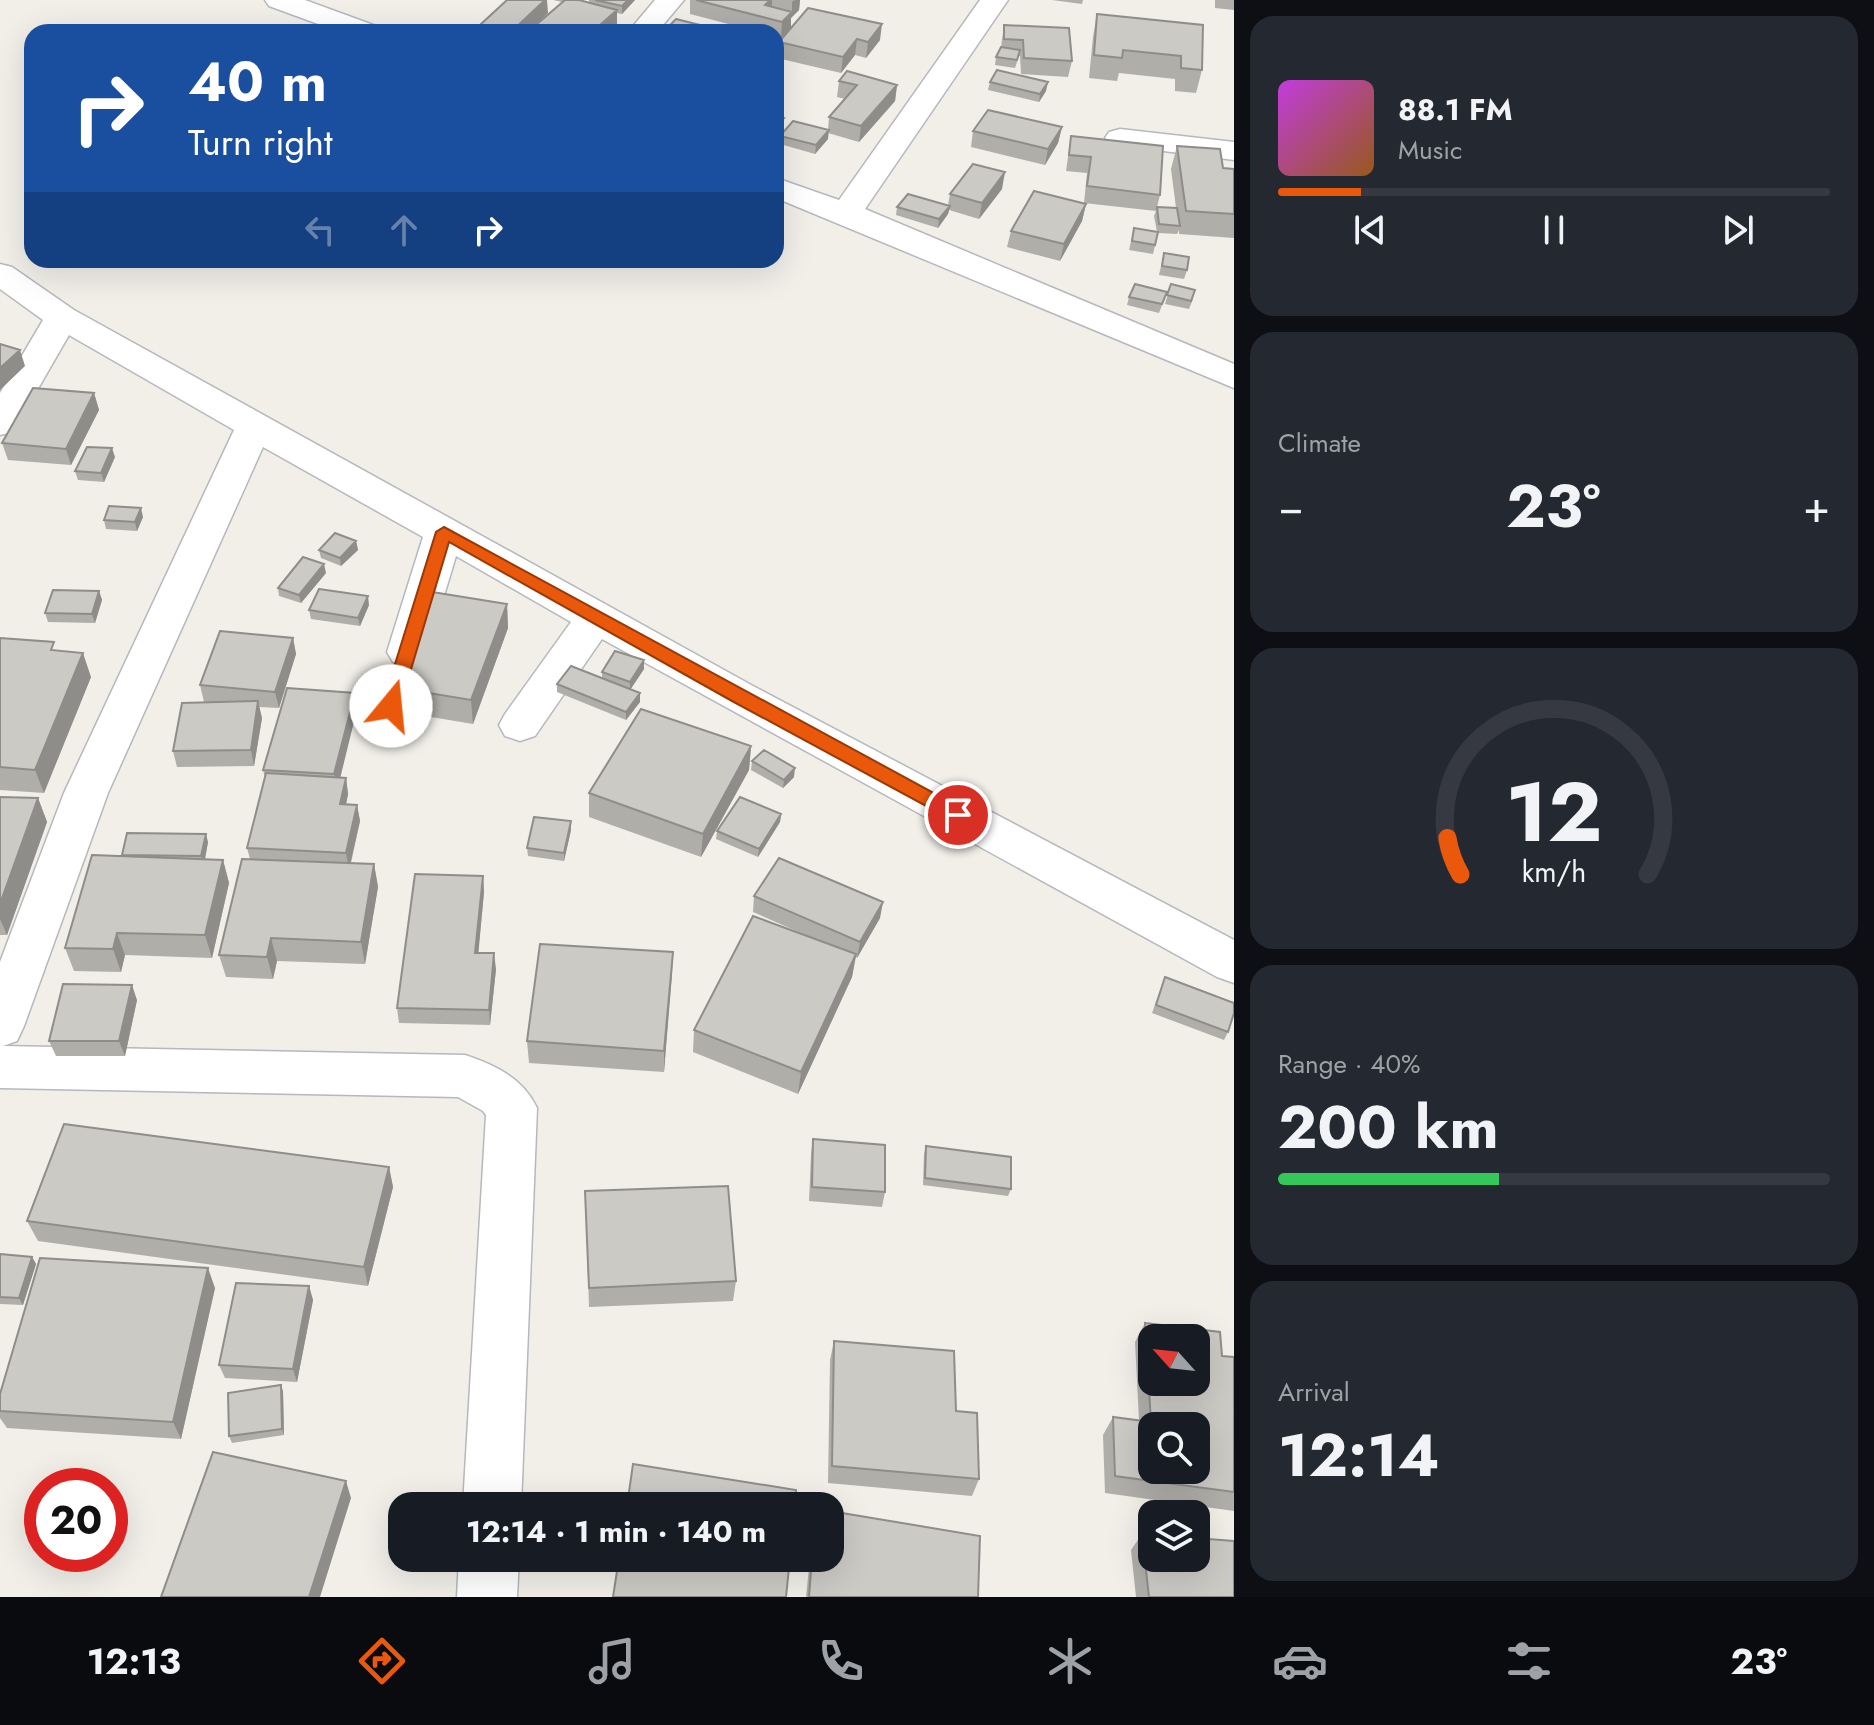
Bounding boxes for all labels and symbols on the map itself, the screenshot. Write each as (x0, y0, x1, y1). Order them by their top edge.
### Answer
position arrow (349, 664, 433, 748)
pin (924, 781, 992, 849)
north arrow (1138, 1324, 1210, 1396)
speed limit sign: 20 (24, 1468, 128, 1572)

